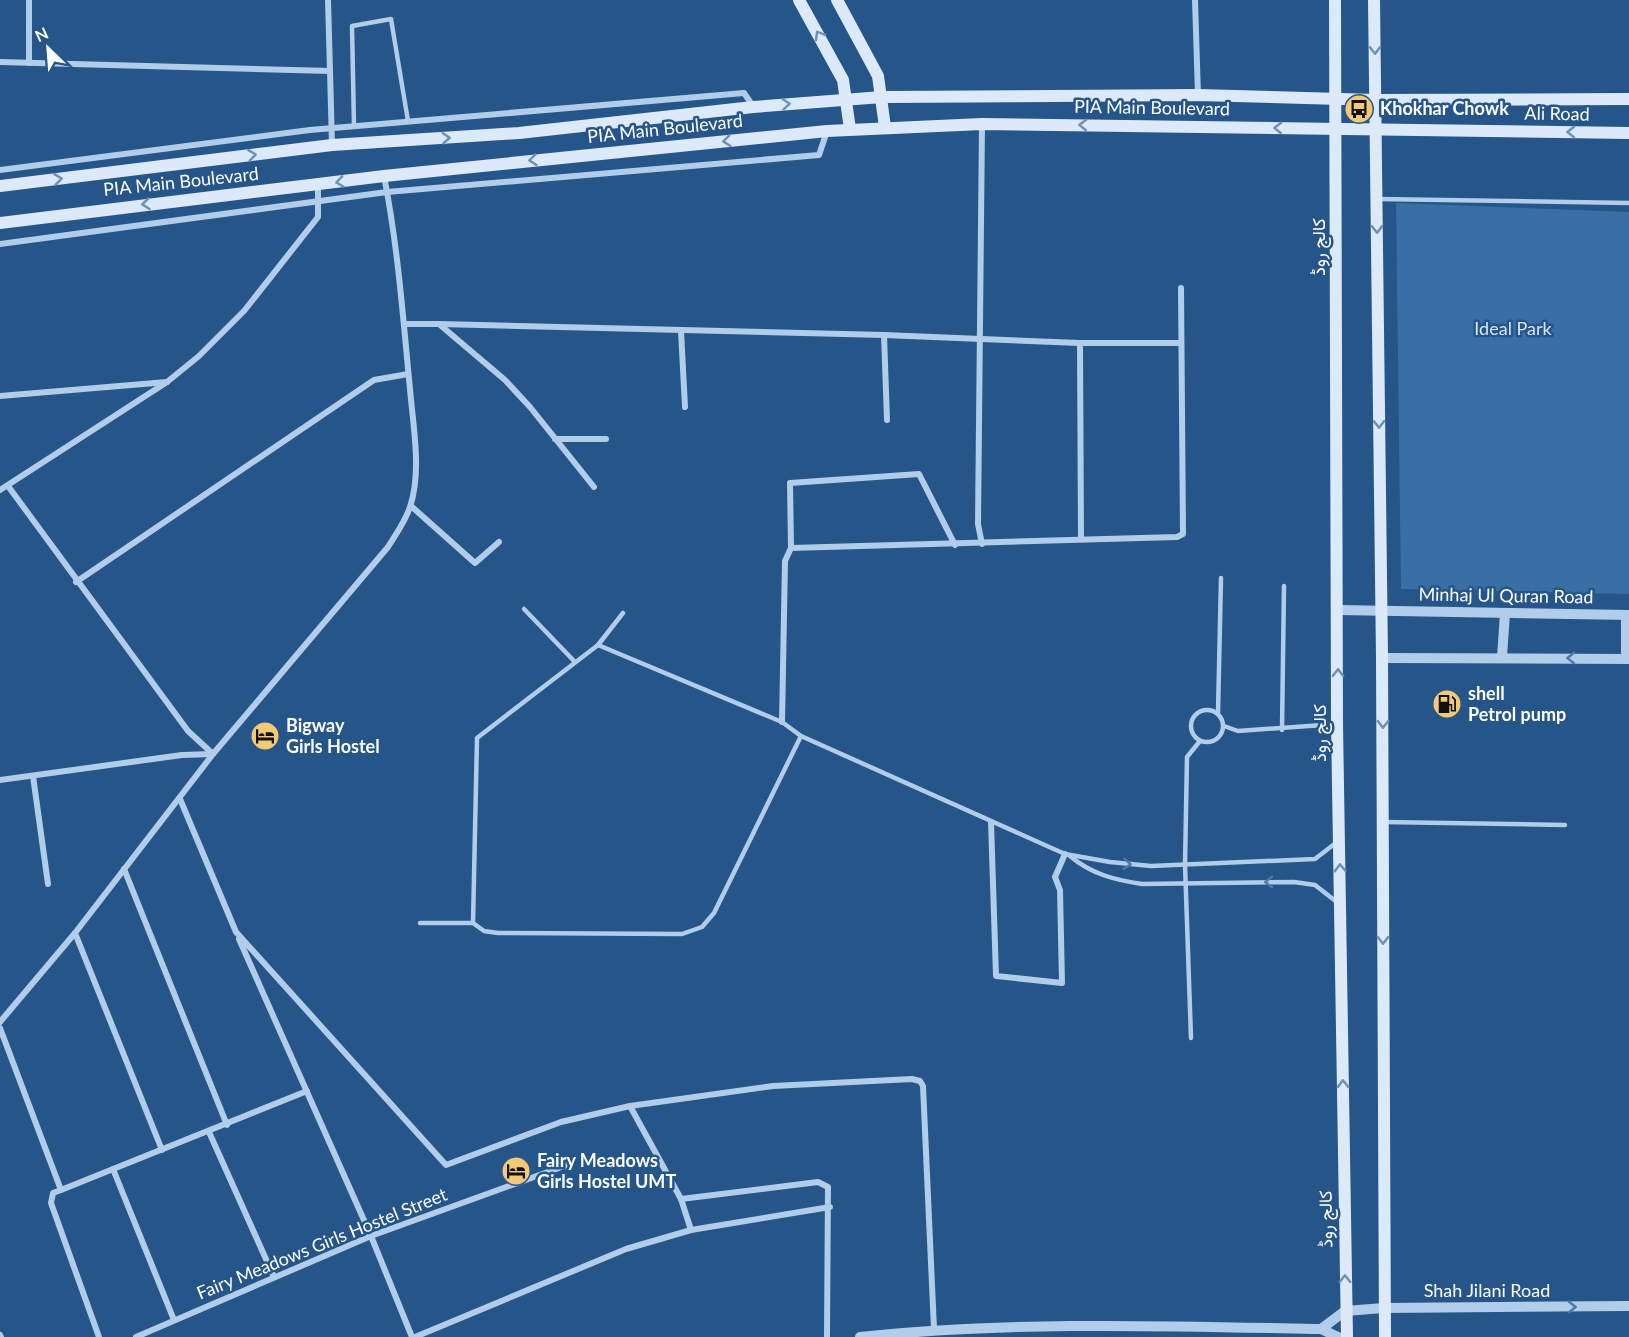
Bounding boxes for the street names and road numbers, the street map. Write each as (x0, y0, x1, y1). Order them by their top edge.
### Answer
street label: PIA Main Boulevard (1074, 95, 1230, 119)
street label: Ali Road (1524, 101, 1590, 125)
street label: PIA Main Boulevard (586, 109, 744, 147)
street label: PIA Main Boulevard (102, 162, 260, 200)
street label: کالج روڈ (1307, 218, 1331, 276)
street label: Minhaj Ul Quran Road (1418, 582, 1594, 608)
street label: کالج روڈ (1308, 704, 1332, 762)
street label: Fairy Meadows Girls Hostel Street (193, 1182, 450, 1303)
street label: کالج روڈ (1314, 1190, 1338, 1248)
street label: Shah Jilani Road (1424, 1279, 1550, 1301)

